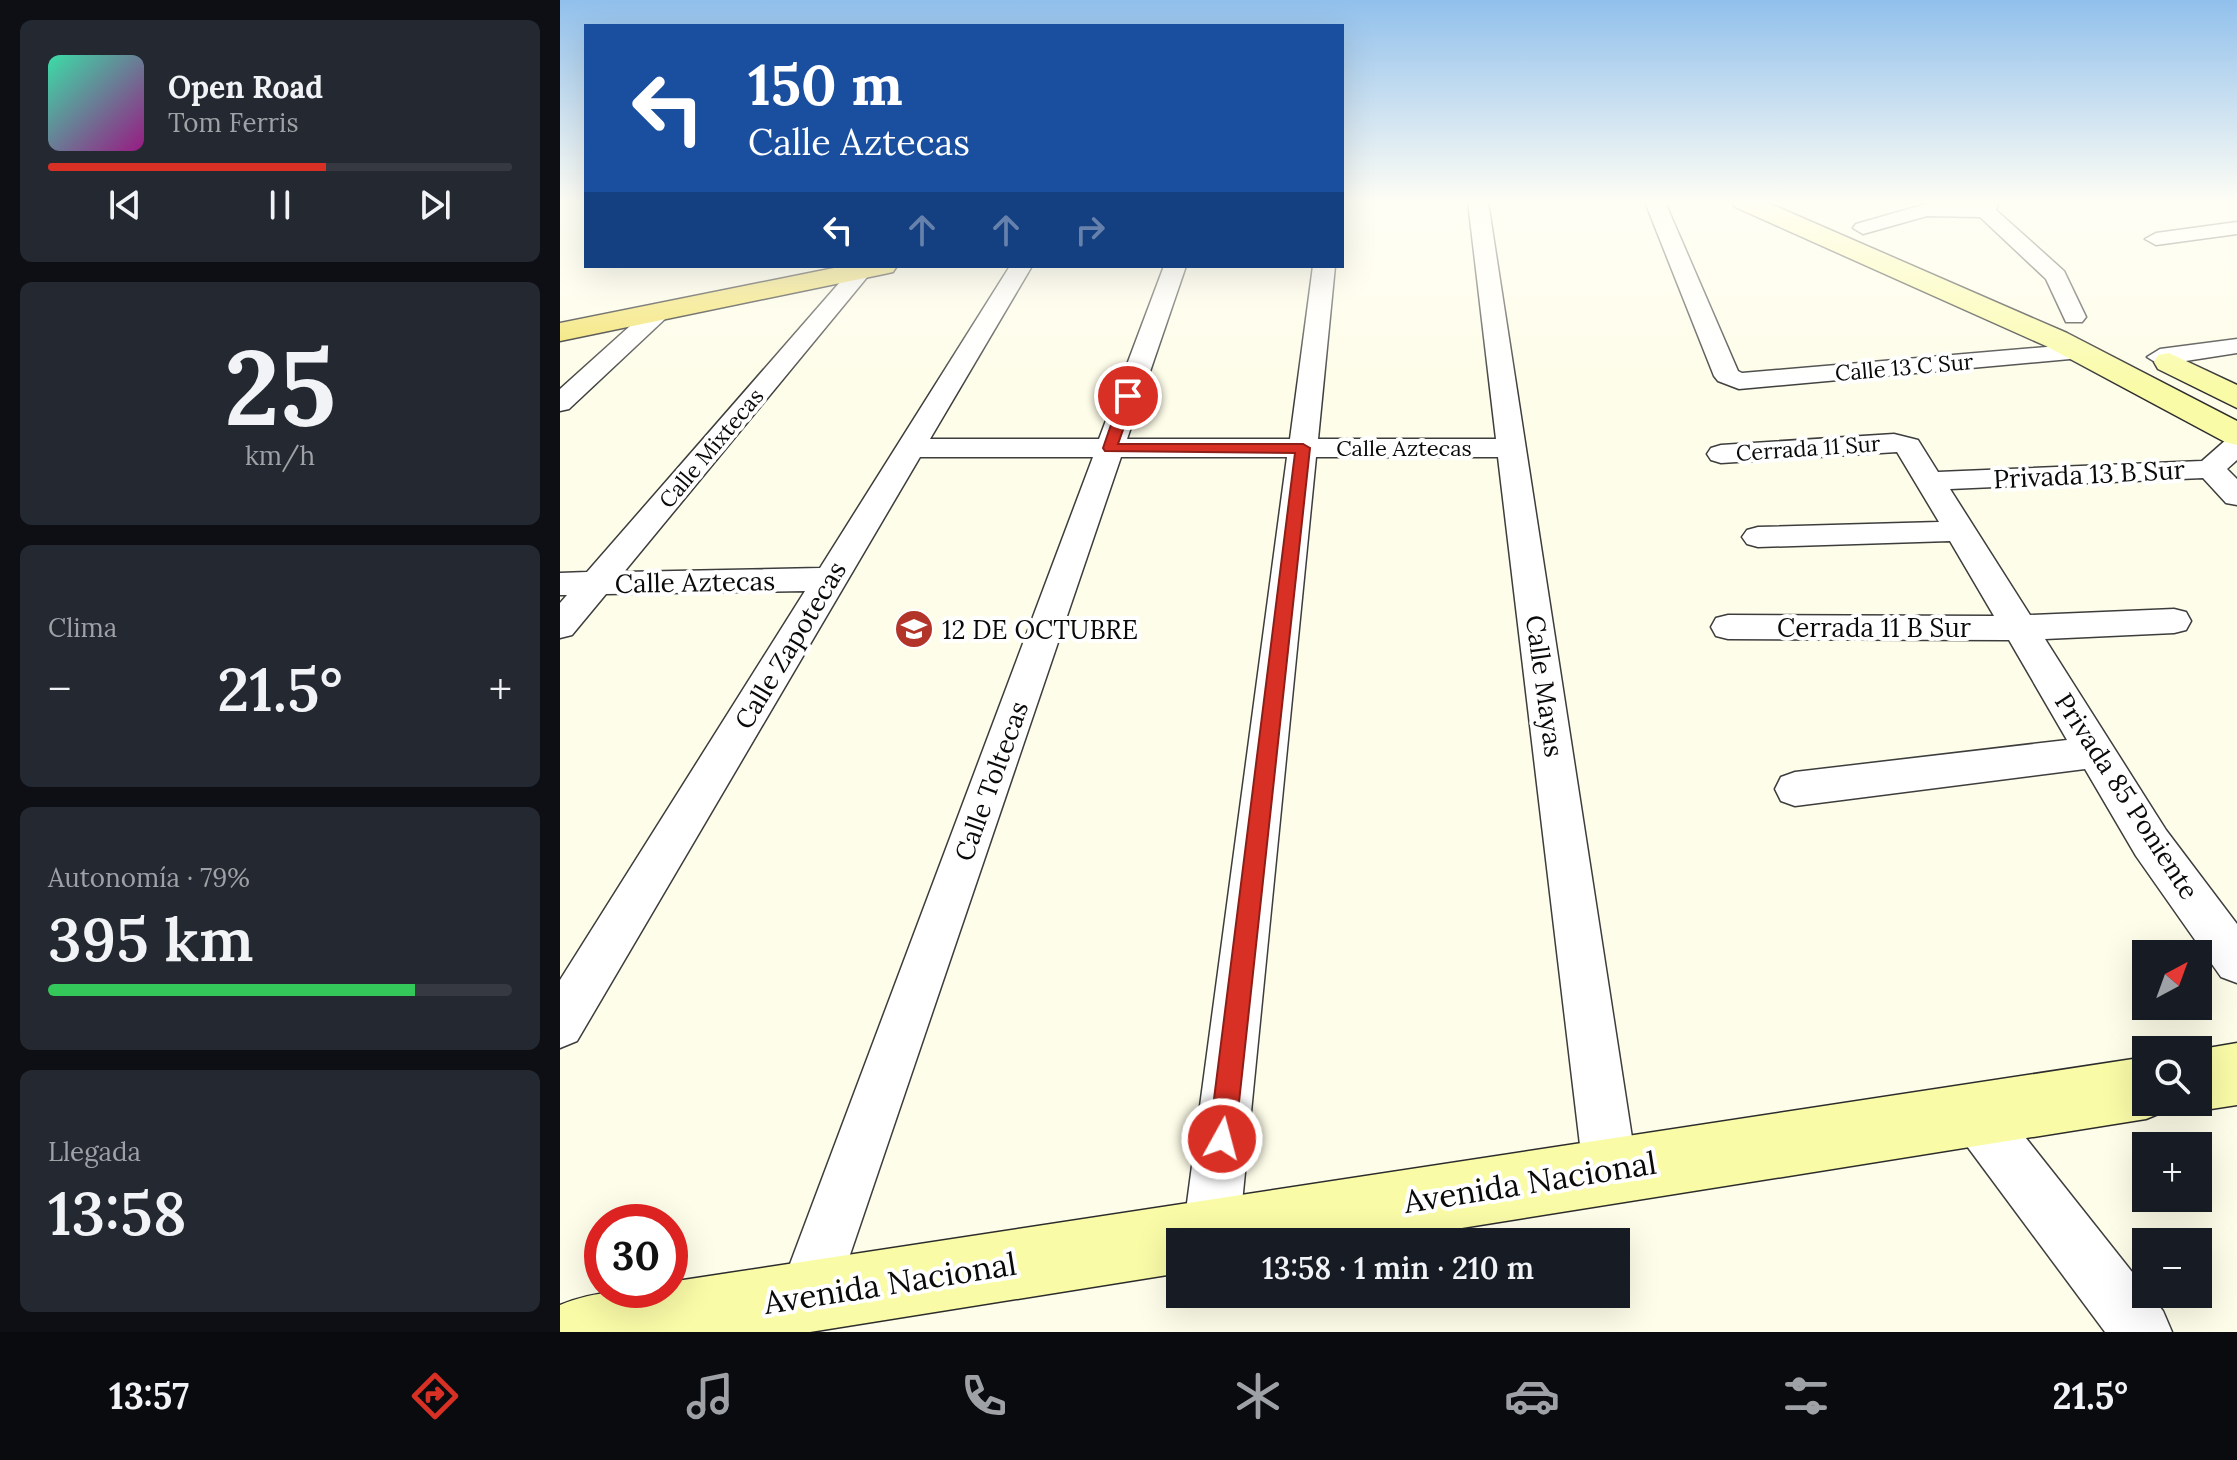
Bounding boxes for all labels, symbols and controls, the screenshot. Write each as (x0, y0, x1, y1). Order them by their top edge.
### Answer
text: 150 m (748, 49, 903, 120)
icon: left (616, 56, 720, 160)
text: Open Road (168, 68, 323, 106)
text: Tom Ferris (168, 106, 298, 139)
text: Calle Aztecas (748, 119, 970, 165)
icon: previous (103, 183, 147, 227)
icon: pause (258, 183, 302, 227)
icon: next (413, 183, 457, 227)
icon: left (816, 208, 860, 252)
icon: ahead (900, 208, 944, 252)
icon: ahead (984, 208, 1028, 252)
icon: right (1068, 208, 1112, 252)
text: 25 (224, 320, 336, 453)
street label: Calle 13 C Sur (1834, 347, 1975, 387)
pin (1094, 362, 1162, 430)
icon: arrive (1106, 374, 1150, 418)
street label: Calle Mixtecas (653, 382, 769, 514)
street label: Cerrada 11 Sur (1735, 429, 1882, 467)
street label: Calle Aztecas (1336, 434, 1472, 462)
text: km/h (245, 439, 315, 472)
street label: Privada 13 B Sur (1992, 452, 2186, 495)
street label: Calle Zapotecas (727, 555, 853, 735)
street label: Calle Aztecas (615, 564, 775, 600)
school or university icon: 12 DE OCTUBRE (893, 608, 935, 650)
text: Clima (48, 611, 117, 644)
street label: Cerrada 11 B Sur (1777, 611, 1972, 644)
place label: 12 DE OCTUBRE (942, 613, 1138, 646)
street label: Calle Mayas (1519, 613, 1571, 759)
text: 21.5° (217, 651, 343, 727)
text: − (48, 661, 71, 717)
text: + (489, 661, 512, 717)
street label: Privada 85 Poniente (2048, 687, 2206, 905)
street label: Calle Toltecas (947, 697, 1035, 865)
text: Autonomía · 79% (48, 861, 250, 894)
text: 395 km (48, 901, 254, 977)
north arrow (2132, 940, 2212, 1020)
map controls (2132, 940, 2212, 1308)
button: search (2132, 1036, 2212, 1116)
position arrow (1180, 1097, 1264, 1181)
button: + (2132, 1132, 2212, 1212)
text: Llegada (48, 1135, 141, 1168)
street label: Avenida Nacional (1400, 1142, 1659, 1222)
text: 13:58 (48, 1175, 187, 1251)
speed limit sign: 30 (584, 1204, 688, 1308)
button: − (2132, 1228, 2212, 1308)
street label: Avenida Nacional (760, 1243, 1019, 1323)
text: 13:58 · 1 min · 210 m (1262, 1249, 1534, 1287)
icon: directions (407, 1368, 463, 1424)
icon: music (682, 1368, 738, 1424)
icon: phone (956, 1368, 1012, 1424)
icon: climate (1230, 1368, 1286, 1424)
icon: car (1504, 1368, 1560, 1424)
icon: filters (1778, 1368, 1834, 1424)
text: 13:57 (109, 1373, 189, 1419)
text: 21.5° (2053, 1373, 2128, 1419)

